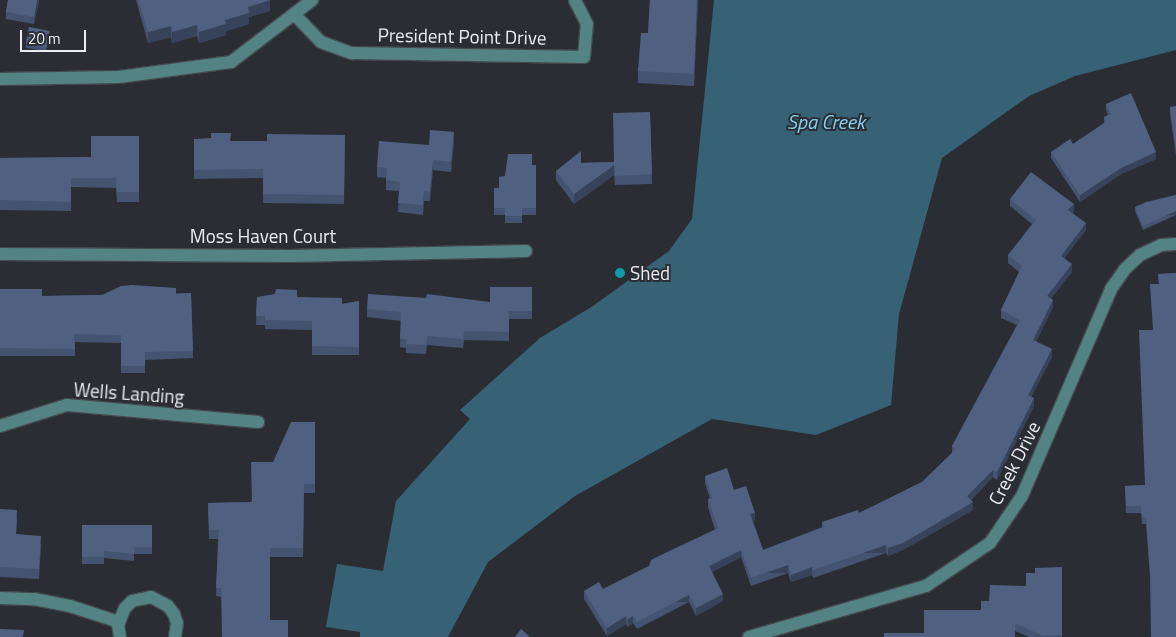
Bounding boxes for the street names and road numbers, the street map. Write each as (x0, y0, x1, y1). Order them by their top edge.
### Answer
street label: President Point Drive (377, 23, 547, 49)
street label: Moss Haven Court (190, 225, 336, 247)
street label: Wells Landing (73, 378, 185, 408)
street label: Creek Drive (983, 417, 1045, 509)

